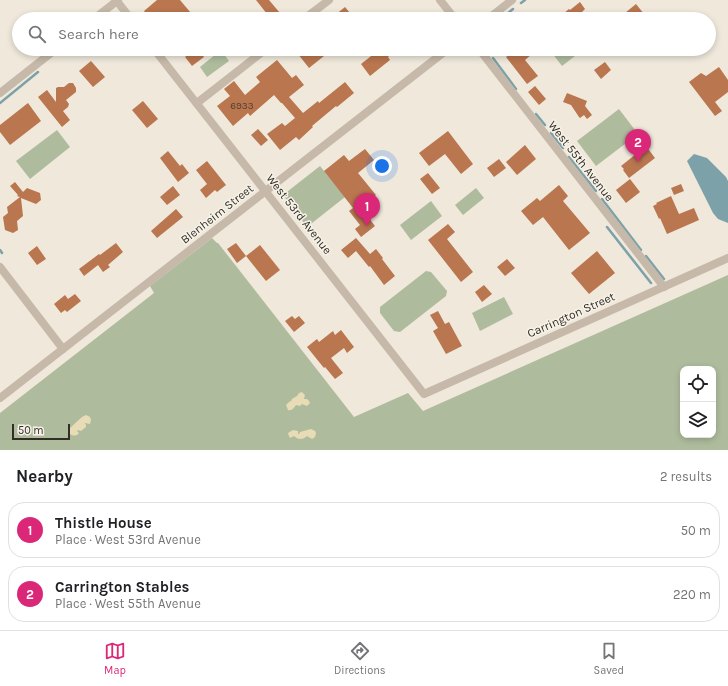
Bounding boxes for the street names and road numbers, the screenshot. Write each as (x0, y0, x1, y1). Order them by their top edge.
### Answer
street label: West 55th Avenue (545, 118, 617, 204)
street label: West 53rd Avenue (263, 171, 335, 257)
street label: Blenheim Street (178, 181, 256, 247)
street label: Carrington Street (525, 289, 617, 341)

